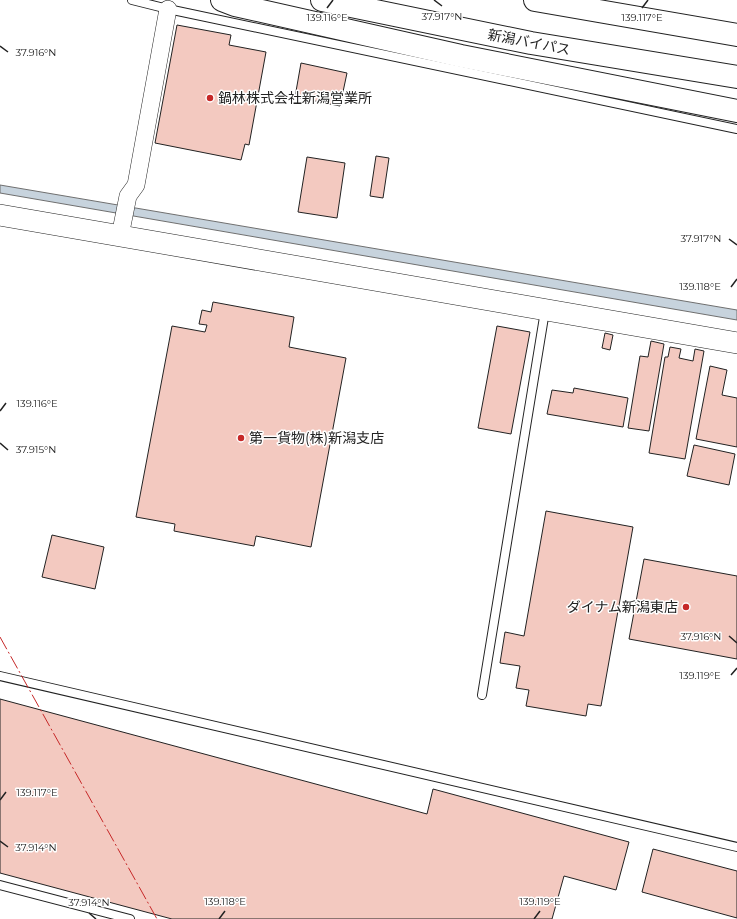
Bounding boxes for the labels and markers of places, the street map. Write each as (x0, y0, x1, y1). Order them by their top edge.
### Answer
place label: 鍋林株式会社新潟営業所 (218, 89, 372, 107)
marker: 鍋林株式会社新潟営業所 (205, 93, 215, 103)
place label: 第一貨物(株)新潟支店 (249, 429, 384, 447)
marker: 第一貨物(株)新潟支店 (236, 433, 246, 443)
place label: ダイナム新潟東店 (567, 598, 678, 616)
marker: ダイナム新潟東店 (681, 602, 691, 612)

